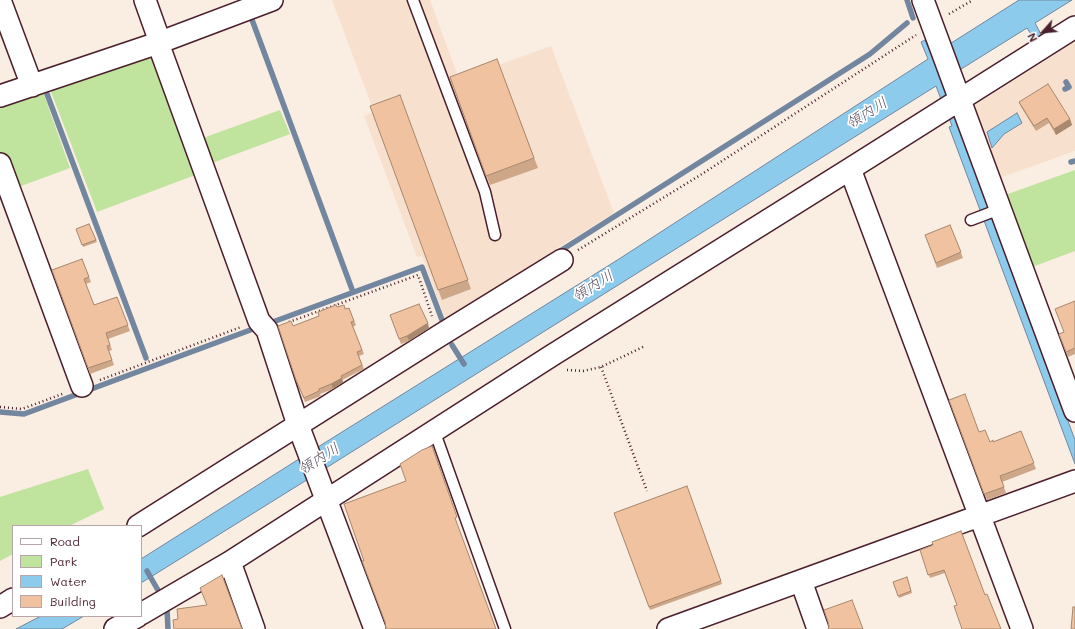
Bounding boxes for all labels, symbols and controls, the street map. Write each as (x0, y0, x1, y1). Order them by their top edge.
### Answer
north arrow (1023, 12, 1063, 52)
text: N (1023, 31, 1040, 45)
water label: 領内川 (843, 93, 891, 133)
water label: 領内川 (569, 266, 617, 306)
water label: 領内川 (295, 439, 343, 479)
legend (12, 525, 142, 617)
text: Road (50, 533, 80, 549)
text: Park (50, 553, 77, 569)
text: Water (50, 573, 87, 589)
text: Building (50, 593, 96, 609)

